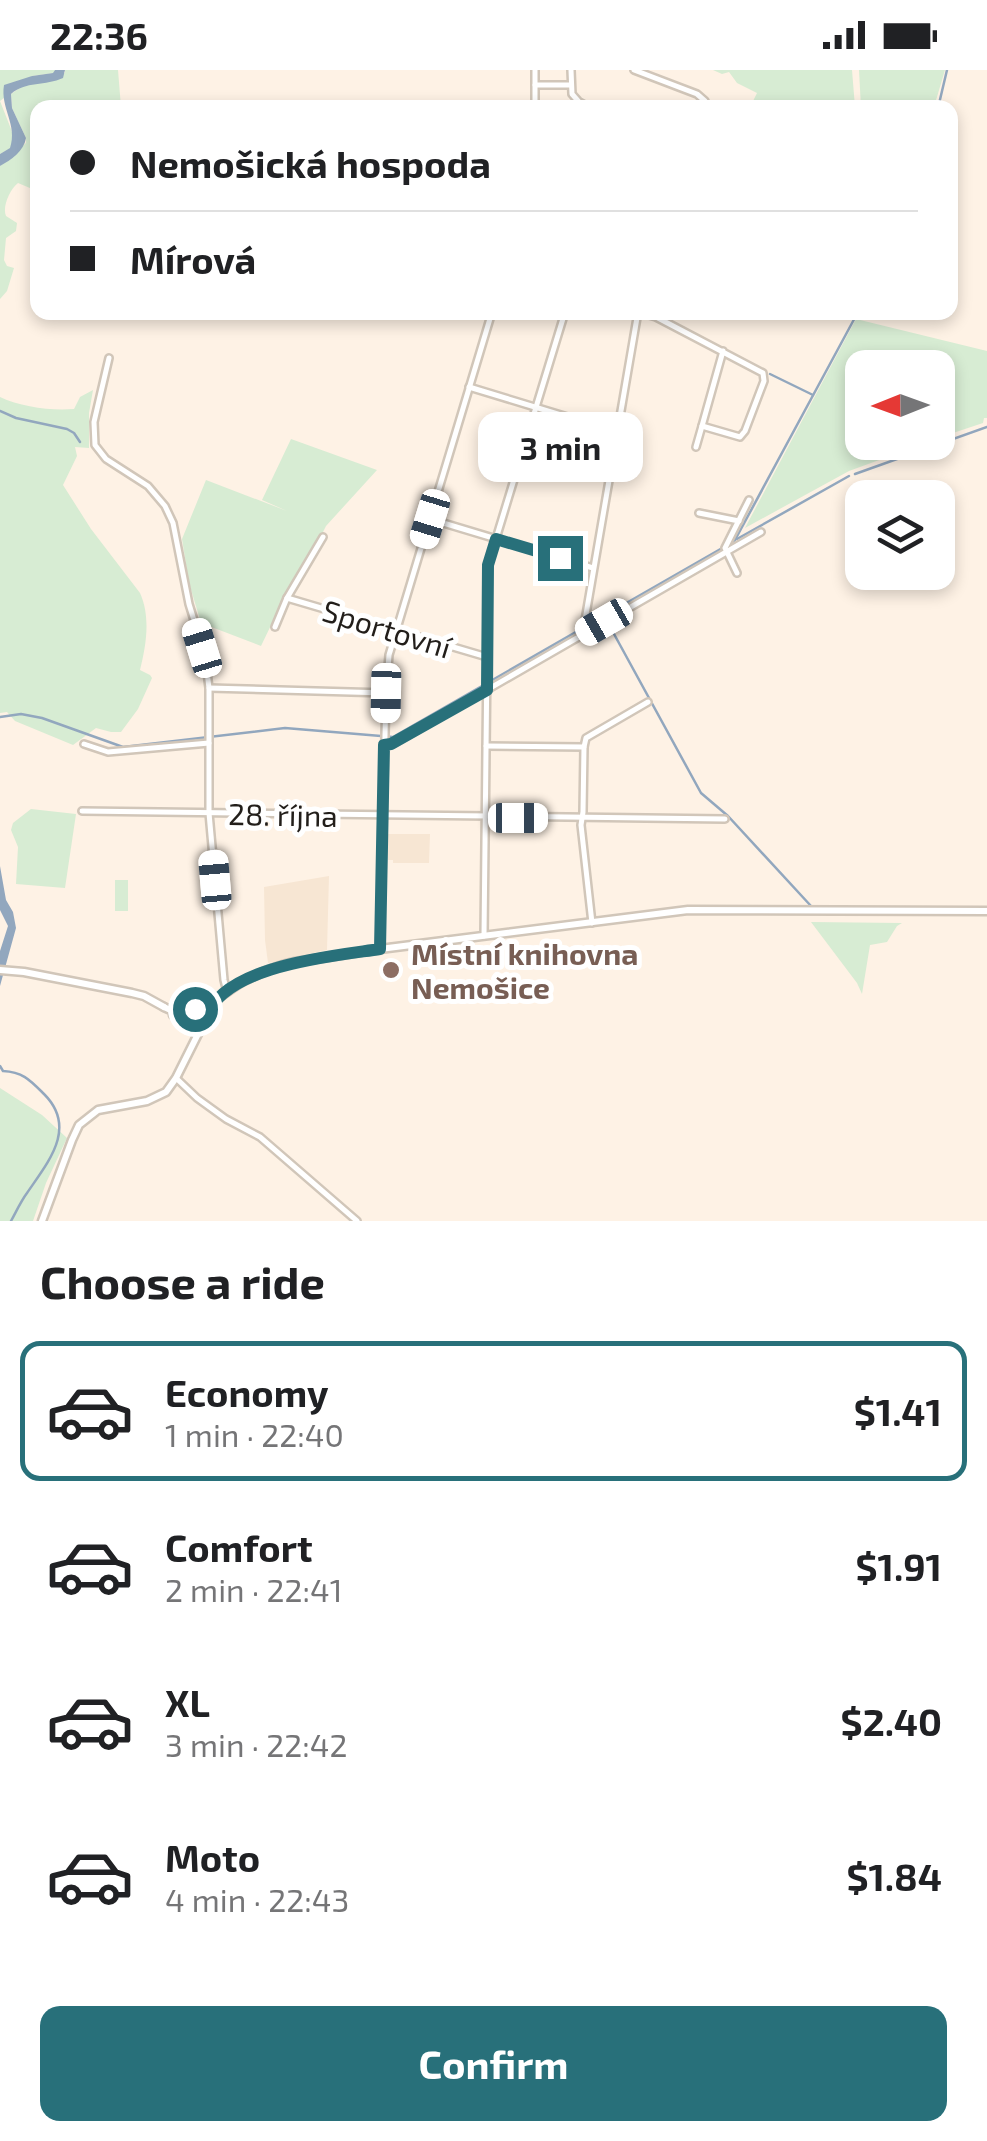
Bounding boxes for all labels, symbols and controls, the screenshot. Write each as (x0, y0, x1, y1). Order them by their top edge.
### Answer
text: 22:36 (50, 12, 148, 58)
text: Nemošická hospoda (130, 140, 491, 186)
text: Mírová (130, 236, 256, 282)
north arrow (845, 350, 955, 460)
map controls (845, 350, 955, 590)
callout: 3 min (478, 413, 642, 483)
text: 3 min (520, 428, 601, 466)
button: layers (845, 480, 955, 590)
car (407, 486, 453, 552)
route end (538, 536, 583, 581)
street label: Sportovní (318, 591, 457, 665)
car (571, 594, 637, 650)
car (179, 615, 225, 681)
car (370, 663, 402, 723)
street label: 28. října (228, 795, 338, 833)
car (488, 803, 548, 833)
car (197, 849, 233, 911)
place label: Místní knihovna Nemošice (411, 935, 638, 1005)
marker: Místní knihovna Nemošice (380, 959, 402, 981)
route start (173, 987, 218, 1032)
text: Choose a ride (40, 1254, 325, 1308)
icon: car (45, 1366, 135, 1456)
text: Economy (165, 1369, 329, 1415)
text: $1.41 (854, 1388, 942, 1434)
text: 1 min · 22:40 (165, 1415, 344, 1453)
icon: car (45, 1521, 135, 1611)
text: Comfort (165, 1524, 313, 1570)
text: $1.91 (855, 1543, 942, 1589)
text: 2 min · 22:41 (165, 1570, 342, 1608)
icon: car (45, 1676, 135, 1766)
text: XL (165, 1679, 210, 1725)
text: $2.40 (841, 1698, 942, 1744)
text: 3 min · 22:42 (165, 1725, 348, 1763)
icon: car (45, 1831, 135, 1921)
text: Moto (165, 1834, 260, 1880)
text: $1.84 (846, 1853, 942, 1899)
text: 4 min · 22:43 (165, 1880, 349, 1918)
button: Confirm (40, 2006, 947, 2121)

